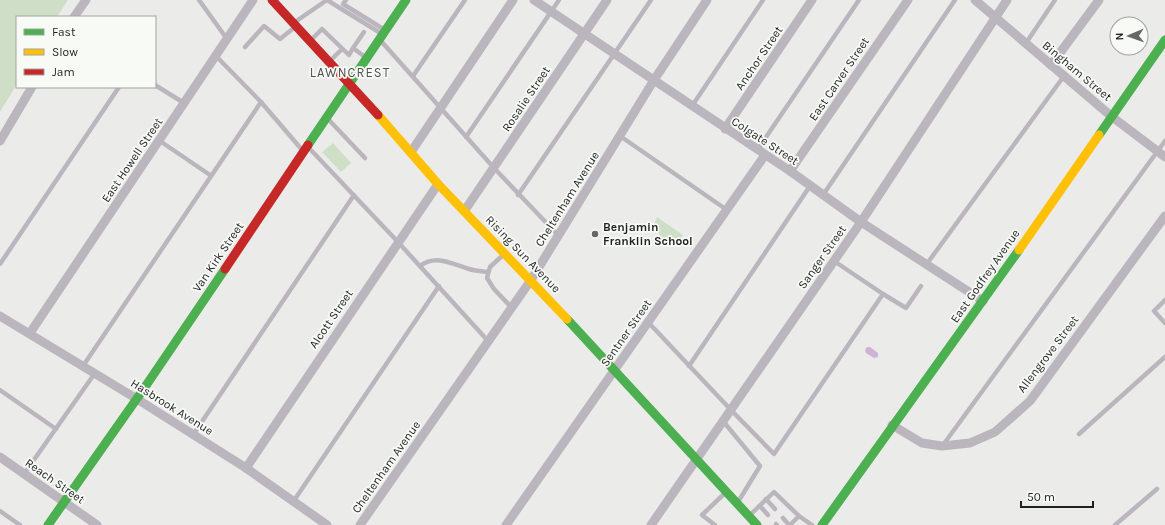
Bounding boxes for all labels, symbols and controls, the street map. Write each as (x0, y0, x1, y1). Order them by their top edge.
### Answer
legend (16, 16, 156, 88)
north arrow (1109, 16, 1149, 56)
street label: Anchor Street (732, 23, 786, 93)
text: Fast (52, 25, 76, 39)
text: N (1113, 32, 1126, 41)
street label: East Carver Street (806, 34, 872, 123)
street label: Bingham Street (1040, 38, 1115, 104)
text: Slow (52, 45, 78, 59)
street label: Rosalie Street (499, 63, 553, 134)
text: Jam (52, 65, 75, 79)
district label: LAWNCREST (310, 65, 390, 80)
street label: Colgate Street (729, 114, 802, 168)
street label: East Howell Street (99, 115, 166, 205)
street label: Cheltenham Avenue (532, 149, 602, 249)
street label: Rising Sun Avenue (483, 213, 563, 295)
street label: Van Kirk Street (190, 219, 247, 294)
place label: Benjamin Franklin School (603, 220, 693, 248)
street label: Sanger Street (795, 222, 849, 291)
street label: East Godfrey Avenue (947, 227, 1023, 325)
marker: Benjamin Franklin School (590, 229, 600, 239)
street label: Alcott Street (306, 287, 356, 351)
street label: Sentner Street (598, 296, 655, 369)
street label: Allengrove Street (1015, 312, 1082, 395)
street label: Hasbrook Avenue (128, 376, 216, 438)
street label: Cheltenham Avenue (349, 418, 423, 516)
street label: Reach Street (23, 455, 88, 507)
scale bar (1021, 483, 1093, 509)
text: 50 m (1027, 490, 1055, 504)

